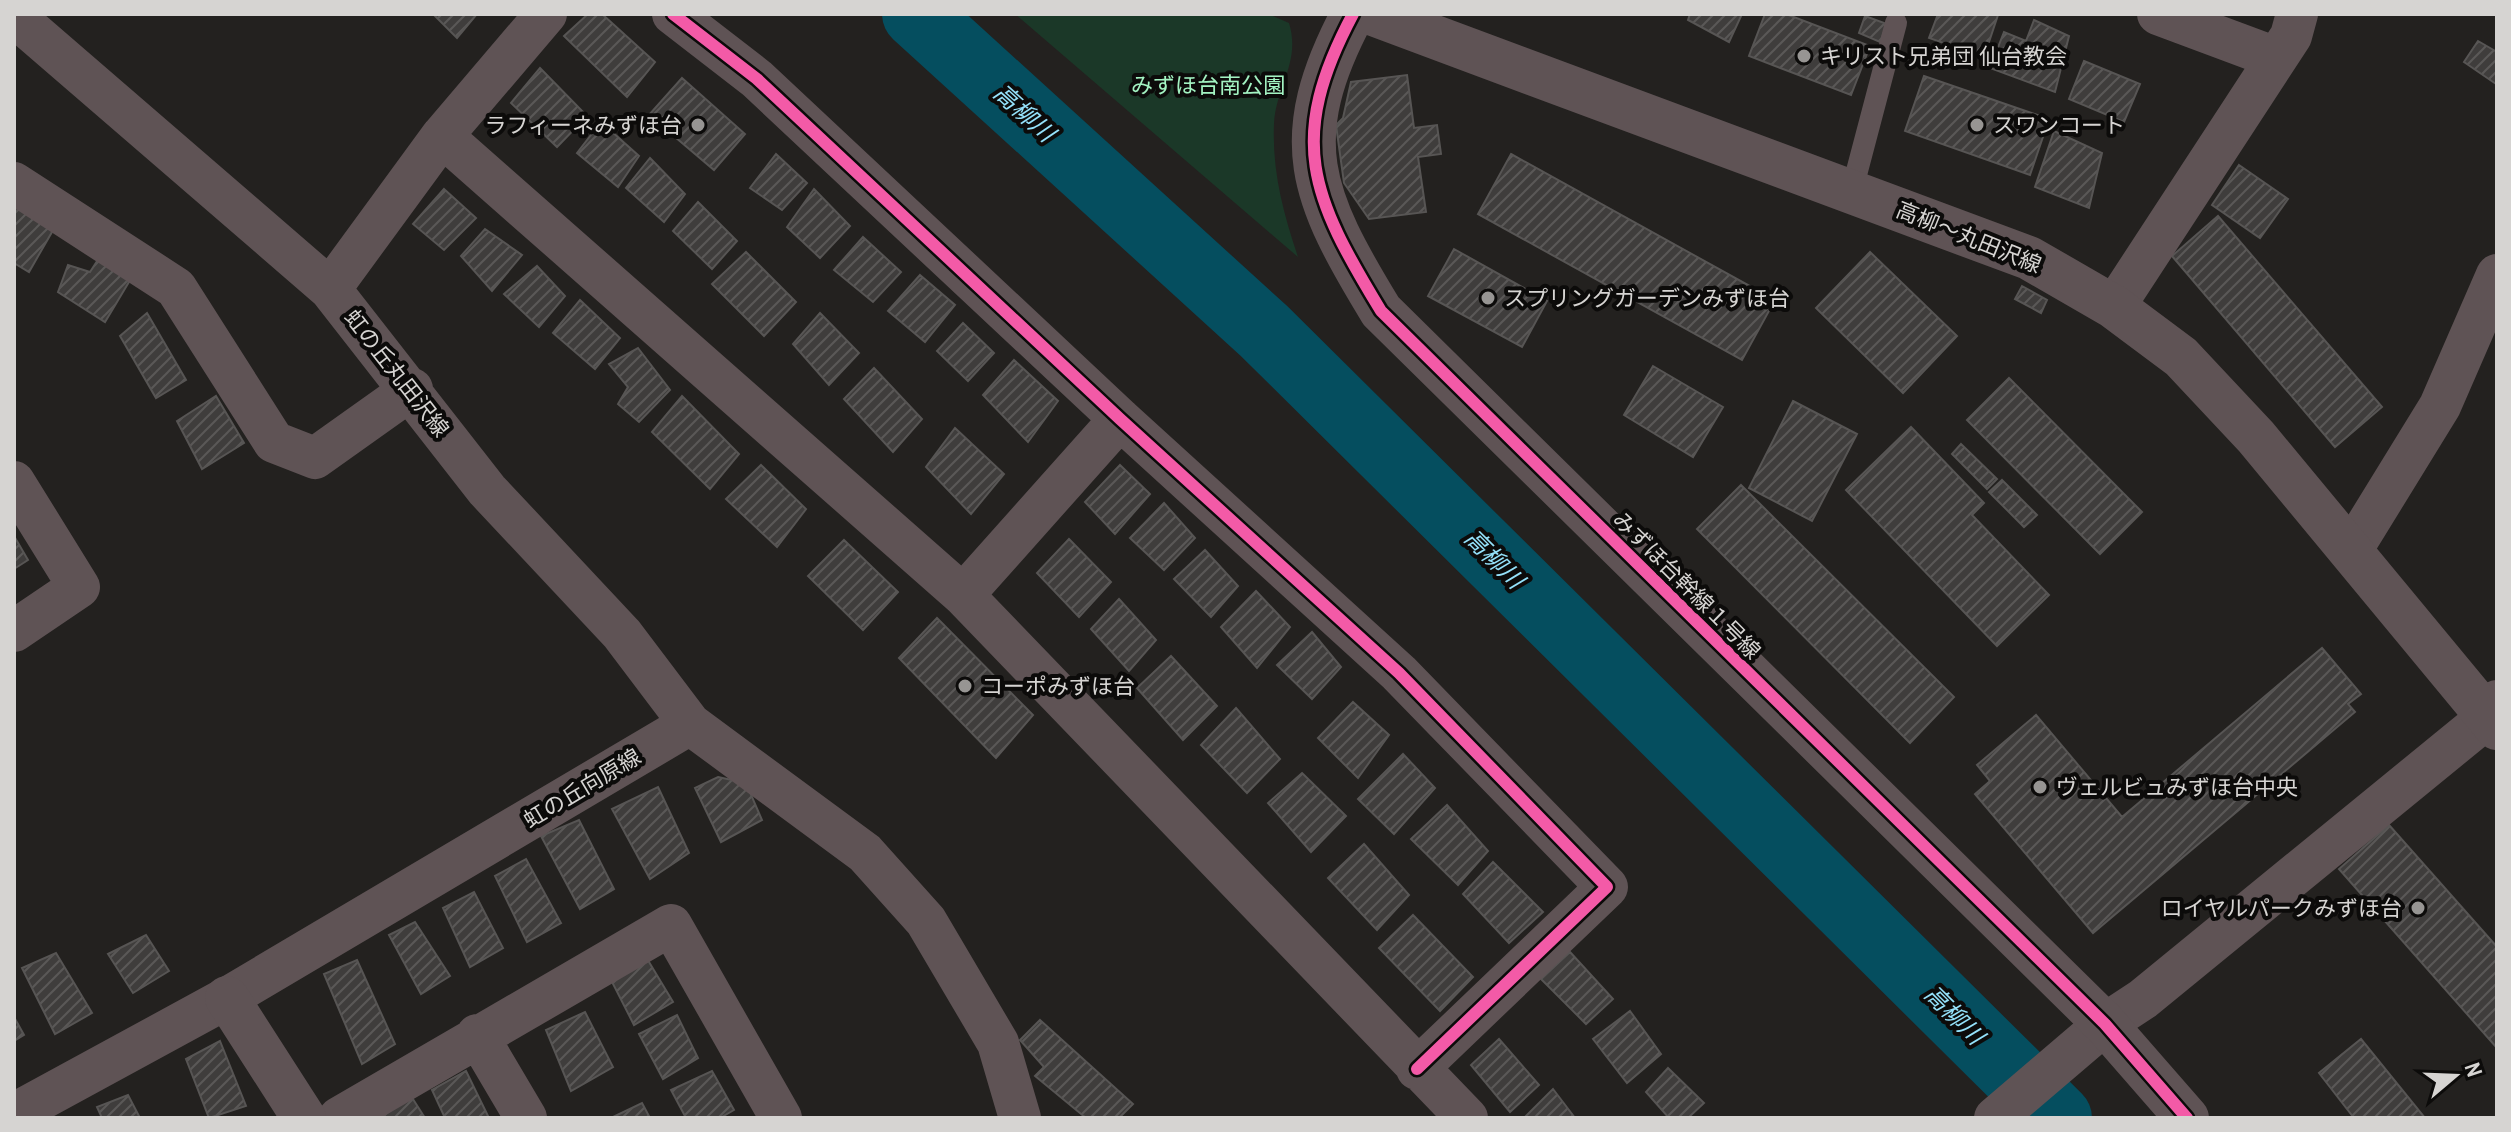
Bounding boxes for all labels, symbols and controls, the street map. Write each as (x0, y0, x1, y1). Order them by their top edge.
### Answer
place label: キリスト兄弟団 仙台教会 (1820, 41, 2067, 71)
marker: キリスト兄弟団 仙台教会 (1795, 47, 1813, 65)
park label: みずほ台南公園 (1131, 70, 1285, 100)
water label: 高柳川 (987, 76, 1064, 150)
place label: ラフィーネみずほ台 (484, 110, 682, 140)
place label: スワンコート (1993, 110, 2125, 140)
marker: ラフィーネみずほ台 (689, 116, 707, 134)
marker: スワンコート (1968, 116, 1986, 134)
street label: 高柳～丸田沢線 (1892, 194, 2046, 280)
place label: スプリングガーデンみずほ台 (1504, 283, 1790, 313)
marker: スプリングガーデンみずほ台 (1479, 289, 1497, 307)
street label: 虹の丘丸田沢線 (338, 303, 456, 443)
street label: みずほ台幹線１号線 (1606, 504, 1768, 666)
water label: 高柳川 (1458, 522, 1534, 597)
place label: コーポみずほ台 (981, 671, 1135, 701)
marker: コーポみずほ台 (956, 677, 974, 695)
street label: 虹の丘向原線 (518, 741, 646, 835)
place label: ヴェルビュみずほ台中央 (2056, 772, 2298, 802)
marker: ヴェルビュみずほ台中央 (2031, 778, 2049, 796)
place label: ロイヤルパークみずほ台 (2161, 893, 2402, 923)
marker: ロイヤルパークみずほ台 (2409, 899, 2427, 917)
water label: 高柳川 (1918, 978, 1994, 1053)
north arrow (2415, 1036, 2495, 1116)
text: N (2458, 1058, 2490, 1081)

